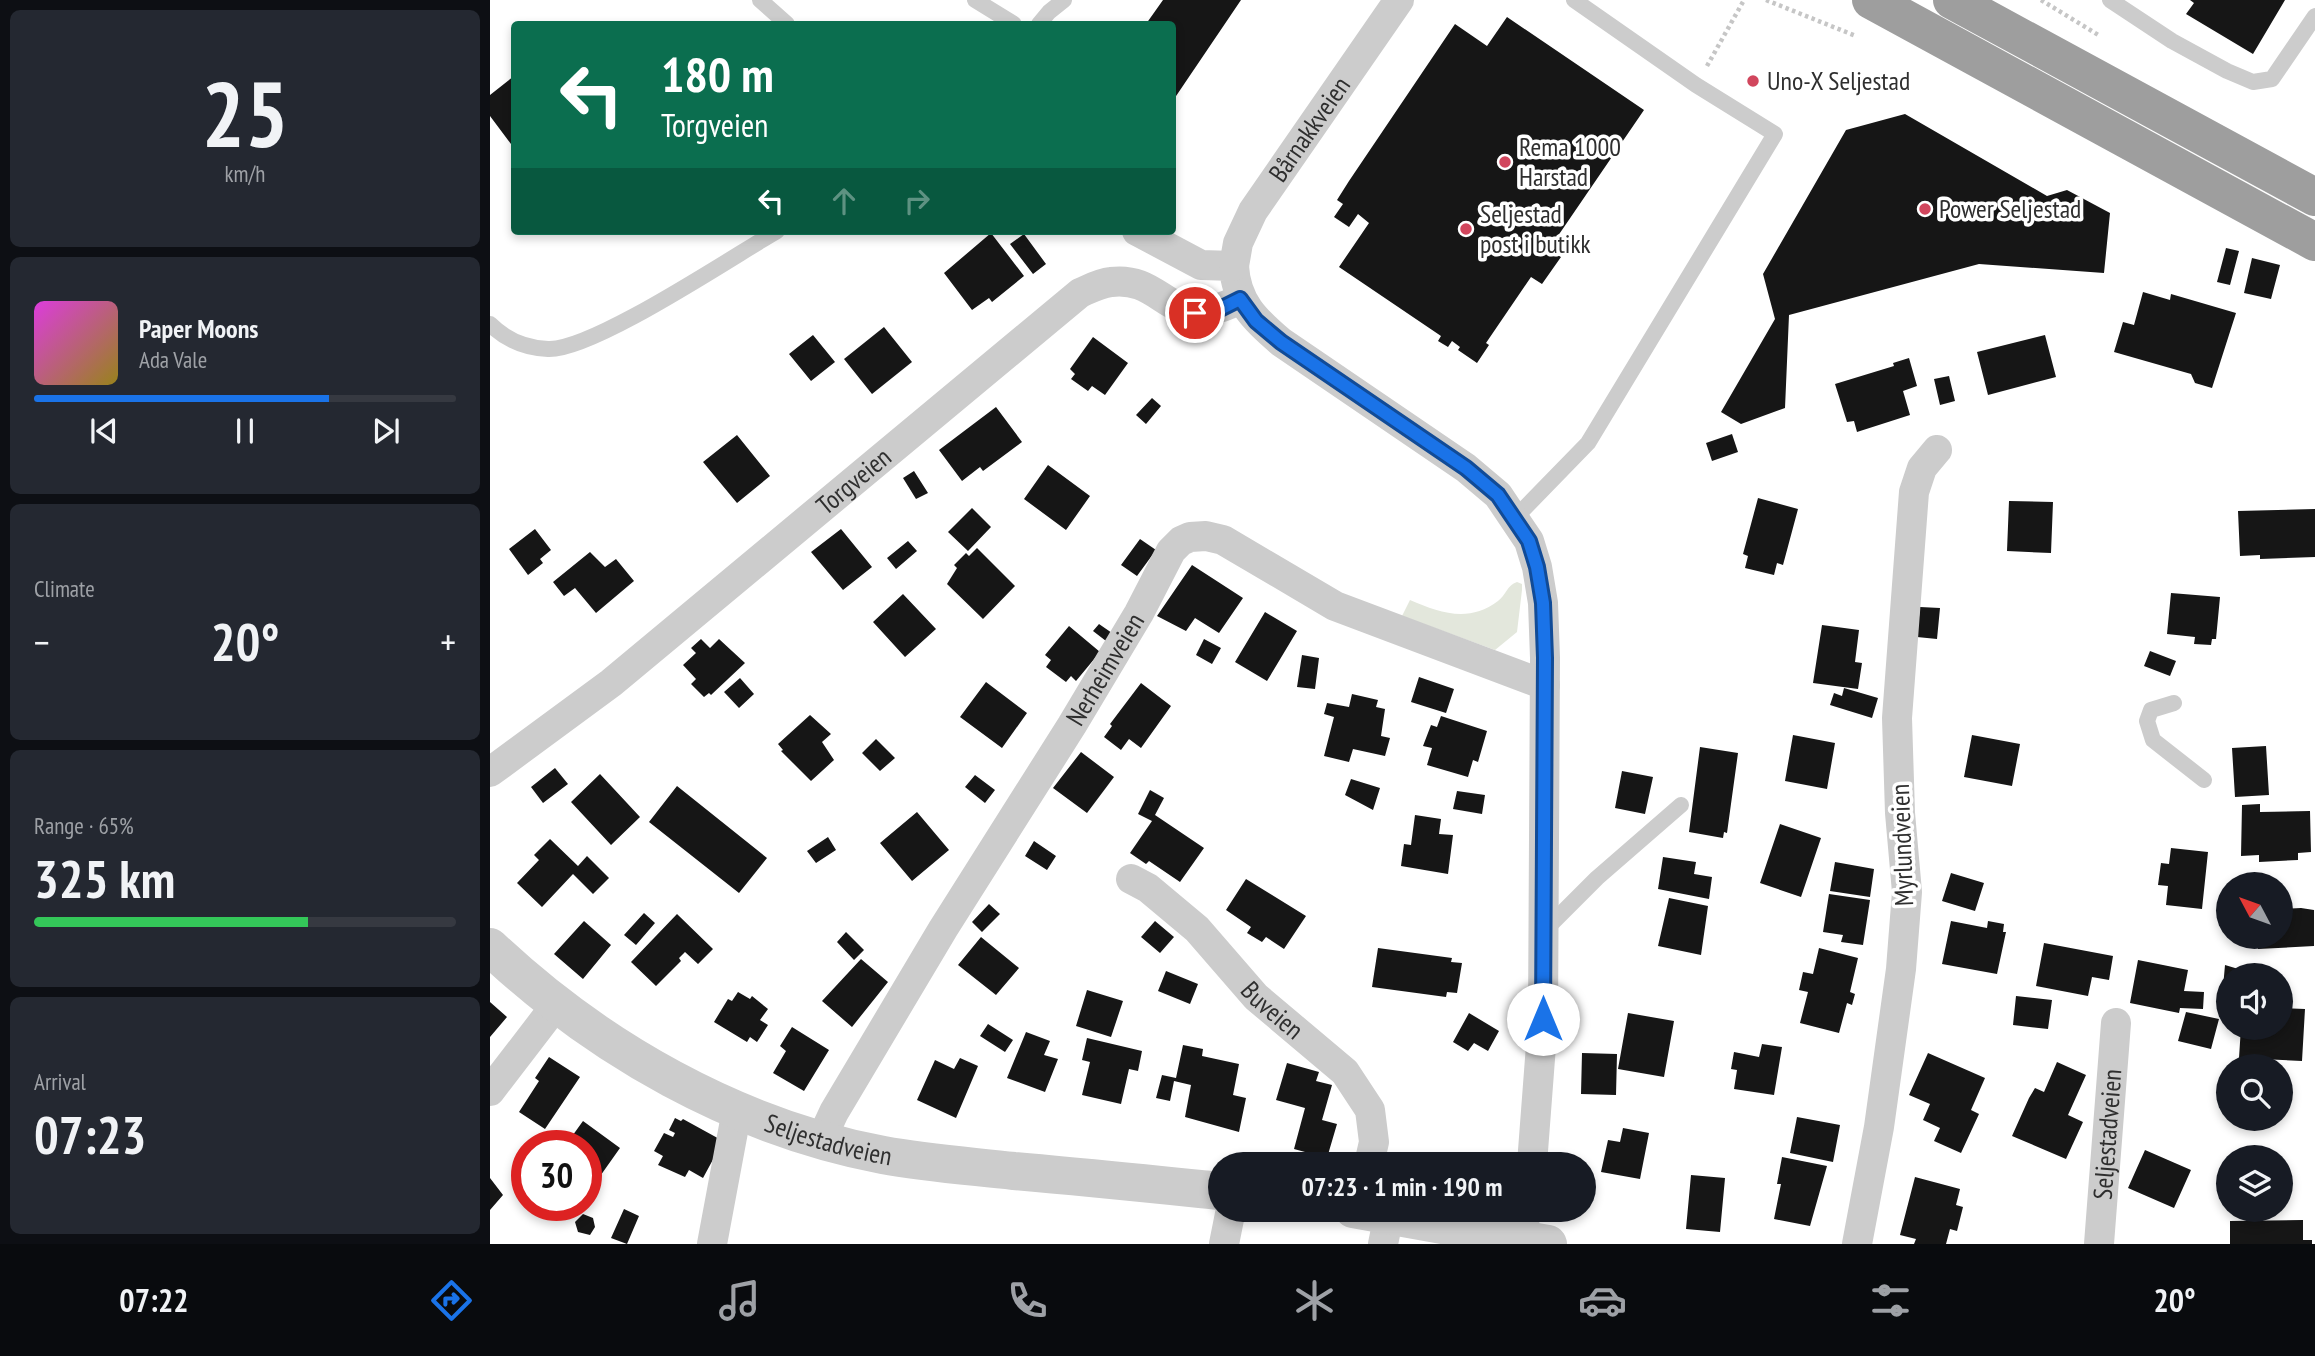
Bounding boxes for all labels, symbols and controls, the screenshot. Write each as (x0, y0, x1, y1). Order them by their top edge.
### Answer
text: 180 m (661, 42, 774, 106)
icon: left (546, 49, 637, 140)
text: 25 (202, 54, 289, 172)
place label: Uno-X Seljestad (1767, 64, 1910, 97)
street label: Bårnakkveien (1261, 70, 1357, 188)
marker: Uno-X Seljestad (1745, 73, 1761, 89)
text: Torgveien (661, 104, 768, 146)
place label: Rema 1000 Harstad (1519, 130, 1621, 193)
marker: Rema 1000 Harstad (1497, 154, 1513, 170)
text: km/h (225, 159, 265, 188)
icon: left (752, 182, 790, 220)
icon: ahead (825, 182, 863, 220)
icon: right (898, 182, 936, 220)
place label: Power Seljestad (1939, 192, 2081, 225)
place label: Seljestad post i butikk (1480, 197, 1591, 260)
marker: Power Seljestad (1917, 201, 1933, 217)
marker: Seljestad post i butikk (1458, 221, 1474, 237)
pin (1165, 283, 1225, 343)
icon: arrive (1176, 294, 1214, 332)
text: Paper Moons (139, 312, 258, 345)
text: Ada Vale (139, 345, 207, 374)
icon: previous (85, 412, 123, 450)
icon: pause (226, 412, 264, 450)
icon: next (367, 412, 405, 450)
street label: Torgveien (809, 440, 898, 521)
text: Climate (34, 574, 95, 603)
street label: Nerheimveien (1058, 607, 1151, 731)
text: 20° (211, 608, 279, 675)
text: − (34, 617, 50, 666)
text: + (440, 617, 456, 666)
street label: Myrlundveien (1883, 783, 1920, 907)
text: Range · 65% (34, 811, 134, 840)
text: 325 km (34, 845, 175, 912)
north arrow (2216, 872, 2292, 948)
map controls (2216, 872, 2293, 1222)
button: sound (2216, 963, 2293, 1040)
street label: Buveien (1234, 974, 1311, 1046)
position arrow (1506, 982, 1580, 1056)
button: search (2216, 1054, 2293, 1131)
text: Arrival (34, 1067, 86, 1096)
street label: Seljestadveien (2085, 1068, 2128, 1201)
text: 07:23 (34, 1101, 146, 1168)
street label: Seljestadveien (760, 1106, 895, 1172)
speed limit sign: 30 (511, 1130, 602, 1221)
button: layers (2216, 1145, 2293, 1222)
text: 07:23 · 1 min · 190 m (1302, 1170, 1502, 1203)
icon: directions (427, 1276, 476, 1325)
icon: music (715, 1276, 764, 1325)
icon: phone (1003, 1276, 1052, 1325)
icon: climate (1290, 1276, 1339, 1325)
icon: car (1578, 1276, 1627, 1325)
icon: filters (1866, 1276, 1915, 1325)
text: 07:22 (119, 1279, 189, 1321)
text: 20° (2153, 1279, 2196, 1321)

